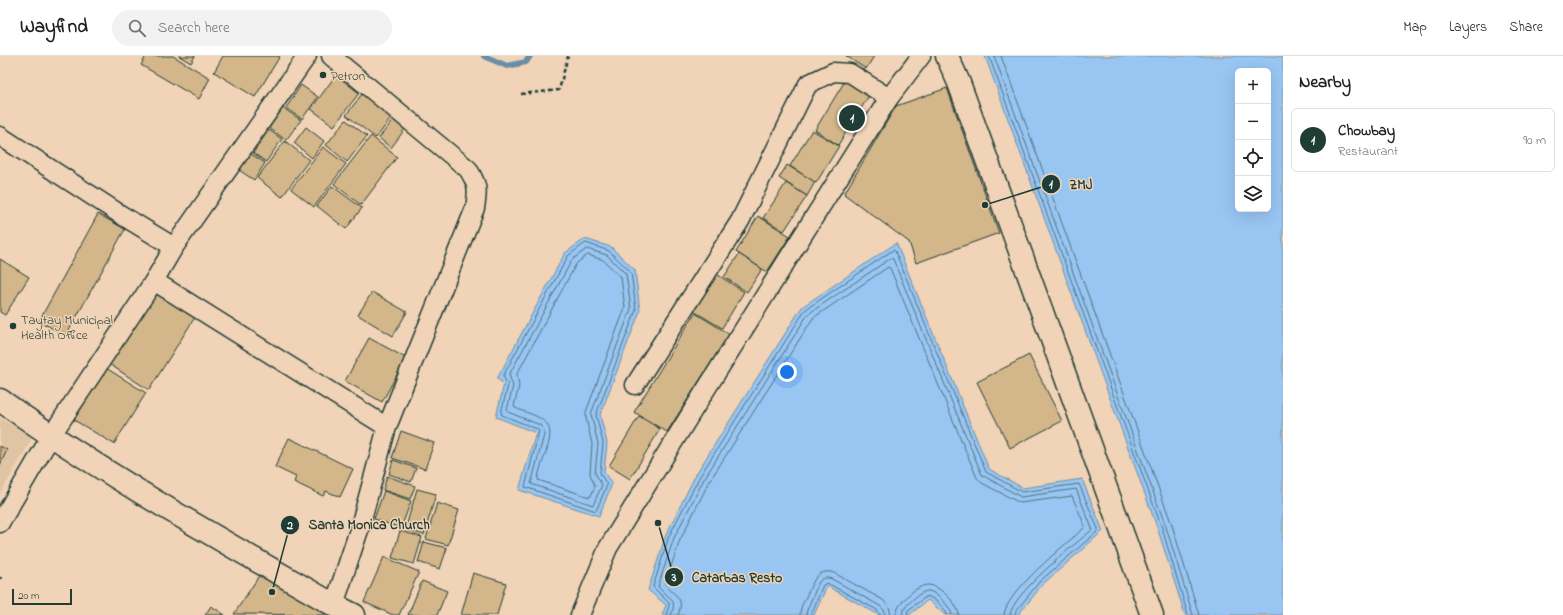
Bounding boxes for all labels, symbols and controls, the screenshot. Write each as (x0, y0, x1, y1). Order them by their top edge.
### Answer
search box (112, 10, 392, 46)
text: Wayfind (20, 14, 88, 41)
icon: search (126, 17, 148, 39)
text: Search here (158, 17, 230, 39)
text: Map (1403, 17, 1427, 38)
text: Layers (1449, 17, 1487, 38)
text: Share (1509, 17, 1543, 38)
place label: Petron (331, 67, 365, 86)
map controls (1235, 68, 1271, 212)
button: + (1235, 68, 1271, 104)
marker: Petron (318, 70, 328, 80)
text: Nearby (1299, 70, 1351, 95)
pin: 1 (839, 103, 865, 133)
button: − (1235, 104, 1271, 140)
text: Chowbay (1338, 120, 1395, 142)
text: 1 (1311, 131, 1315, 150)
text: 90 m (1523, 131, 1546, 150)
button: locate (1235, 140, 1271, 176)
text: Restaurant (1338, 142, 1398, 161)
callout: ZMJ (1041, 171, 1101, 197)
text: ZMJ (1069, 175, 1093, 196)
text: 1 (1049, 176, 1053, 194)
button: layers (1235, 176, 1271, 212)
place label: Taytay Municipal Health Office (21, 311, 113, 345)
marker: Taytay Municipal Health Office (8, 321, 18, 331)
your location (777, 362, 797, 382)
callout: Santa Monica Church (280, 512, 437, 538)
text: Santa Monica Church (308, 515, 430, 536)
text: 2 (286, 517, 293, 535)
callout: Catarbas Resto (664, 564, 790, 590)
text: Catarbas Resto (692, 568, 782, 589)
text: 3 (671, 569, 677, 587)
scale bar (12, 587, 72, 606)
text: 20 m (18, 588, 40, 604)

